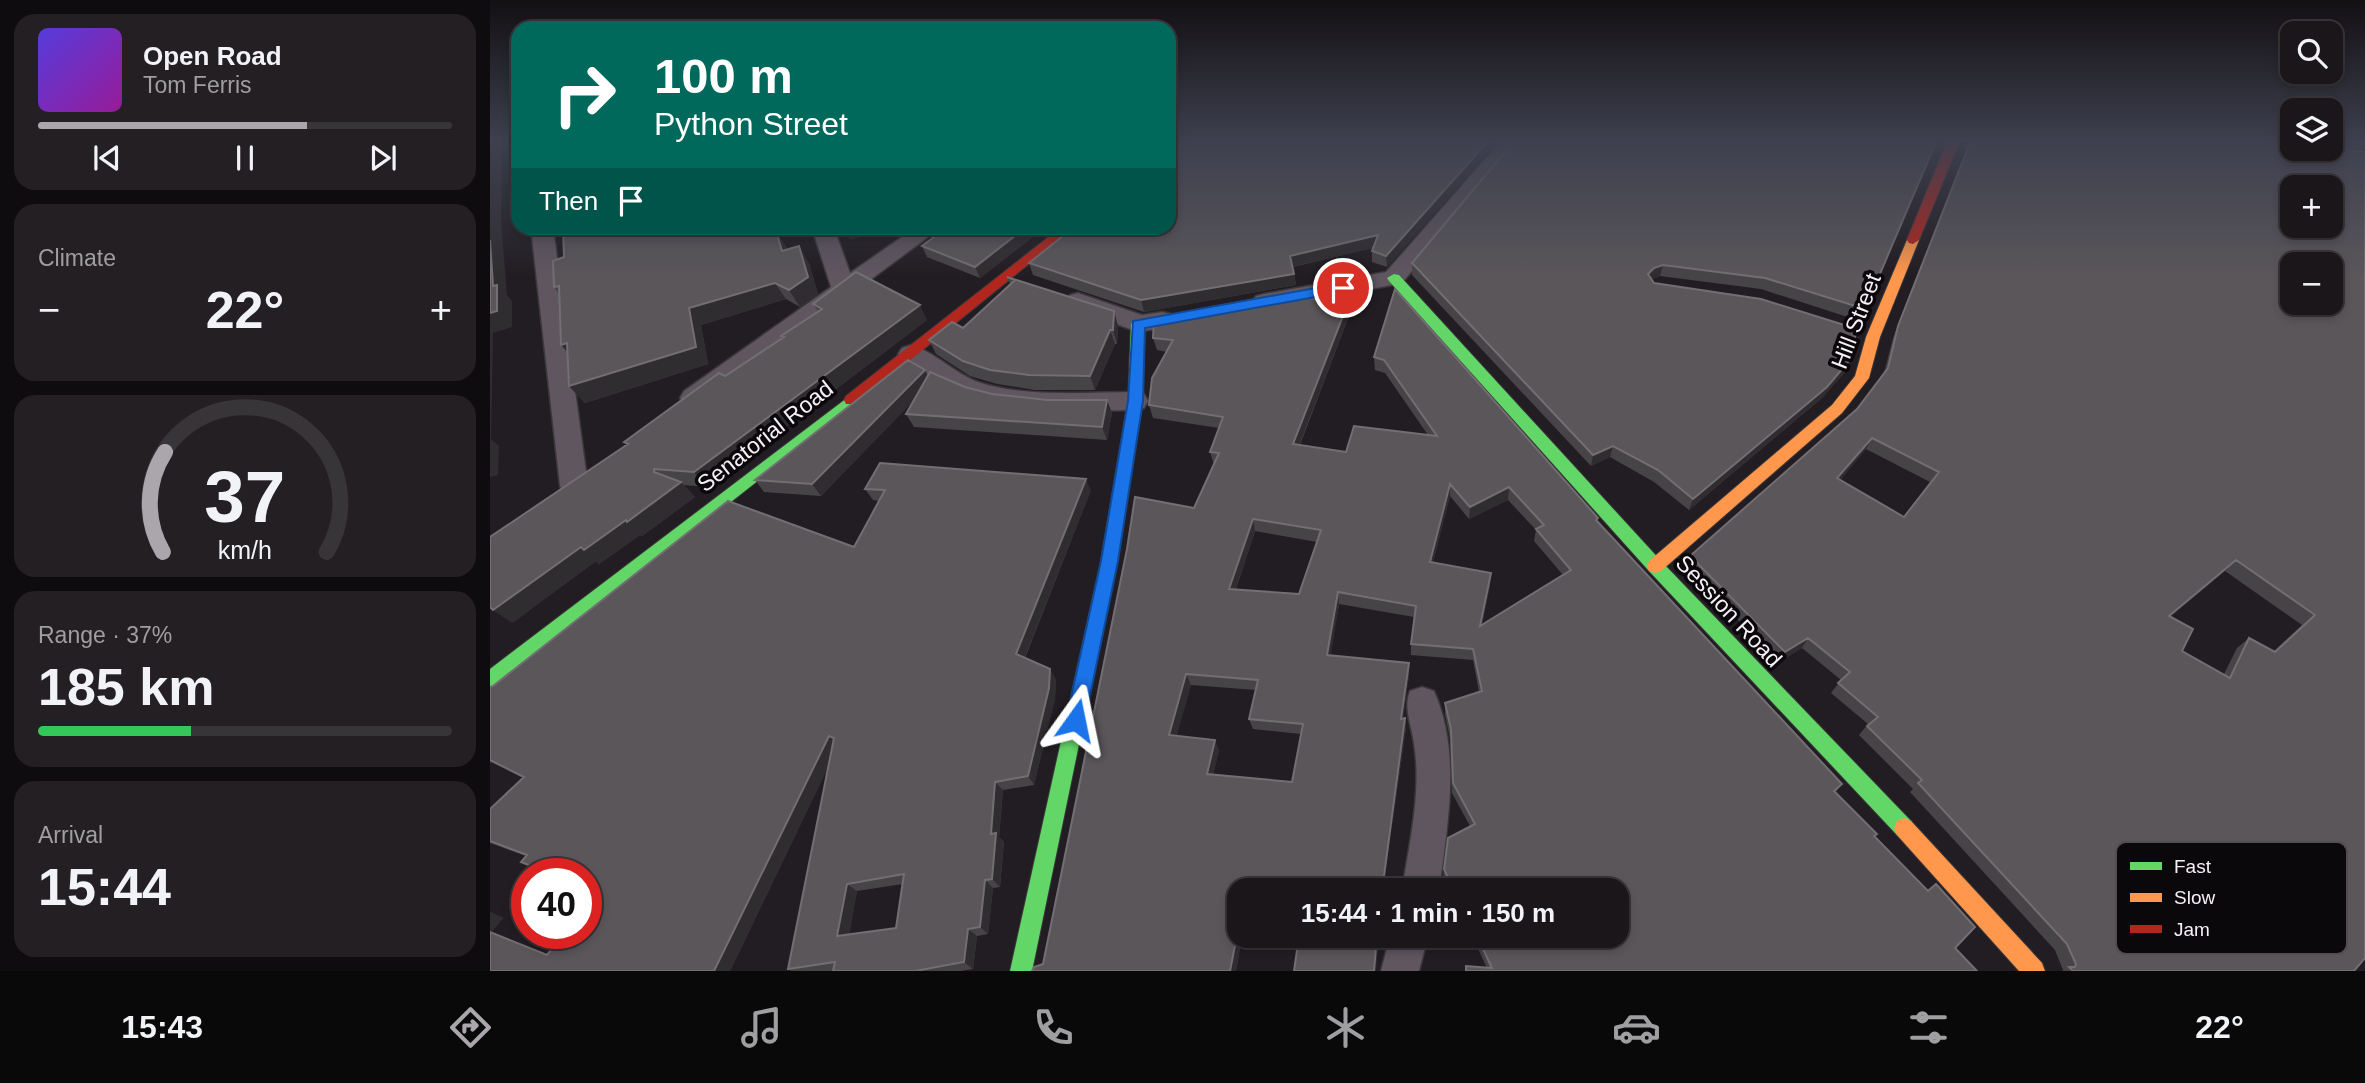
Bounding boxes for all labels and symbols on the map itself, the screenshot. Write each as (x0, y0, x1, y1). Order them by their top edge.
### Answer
pin (1313, 258, 1373, 318)
street label: Hill Street (1826, 269, 1886, 372)
street label: Senatorial Road (692, 375, 838, 497)
street label: Session Road (1671, 550, 1787, 672)
position arrow (1039, 683, 1113, 757)
legend (2116, 842, 2347, 954)
text: Fast (2174, 856, 2212, 877)
speed limit sign: 40 (511, 858, 602, 949)
text: Slow (2174, 887, 2215, 908)
text: Jam (2174, 919, 2210, 940)

